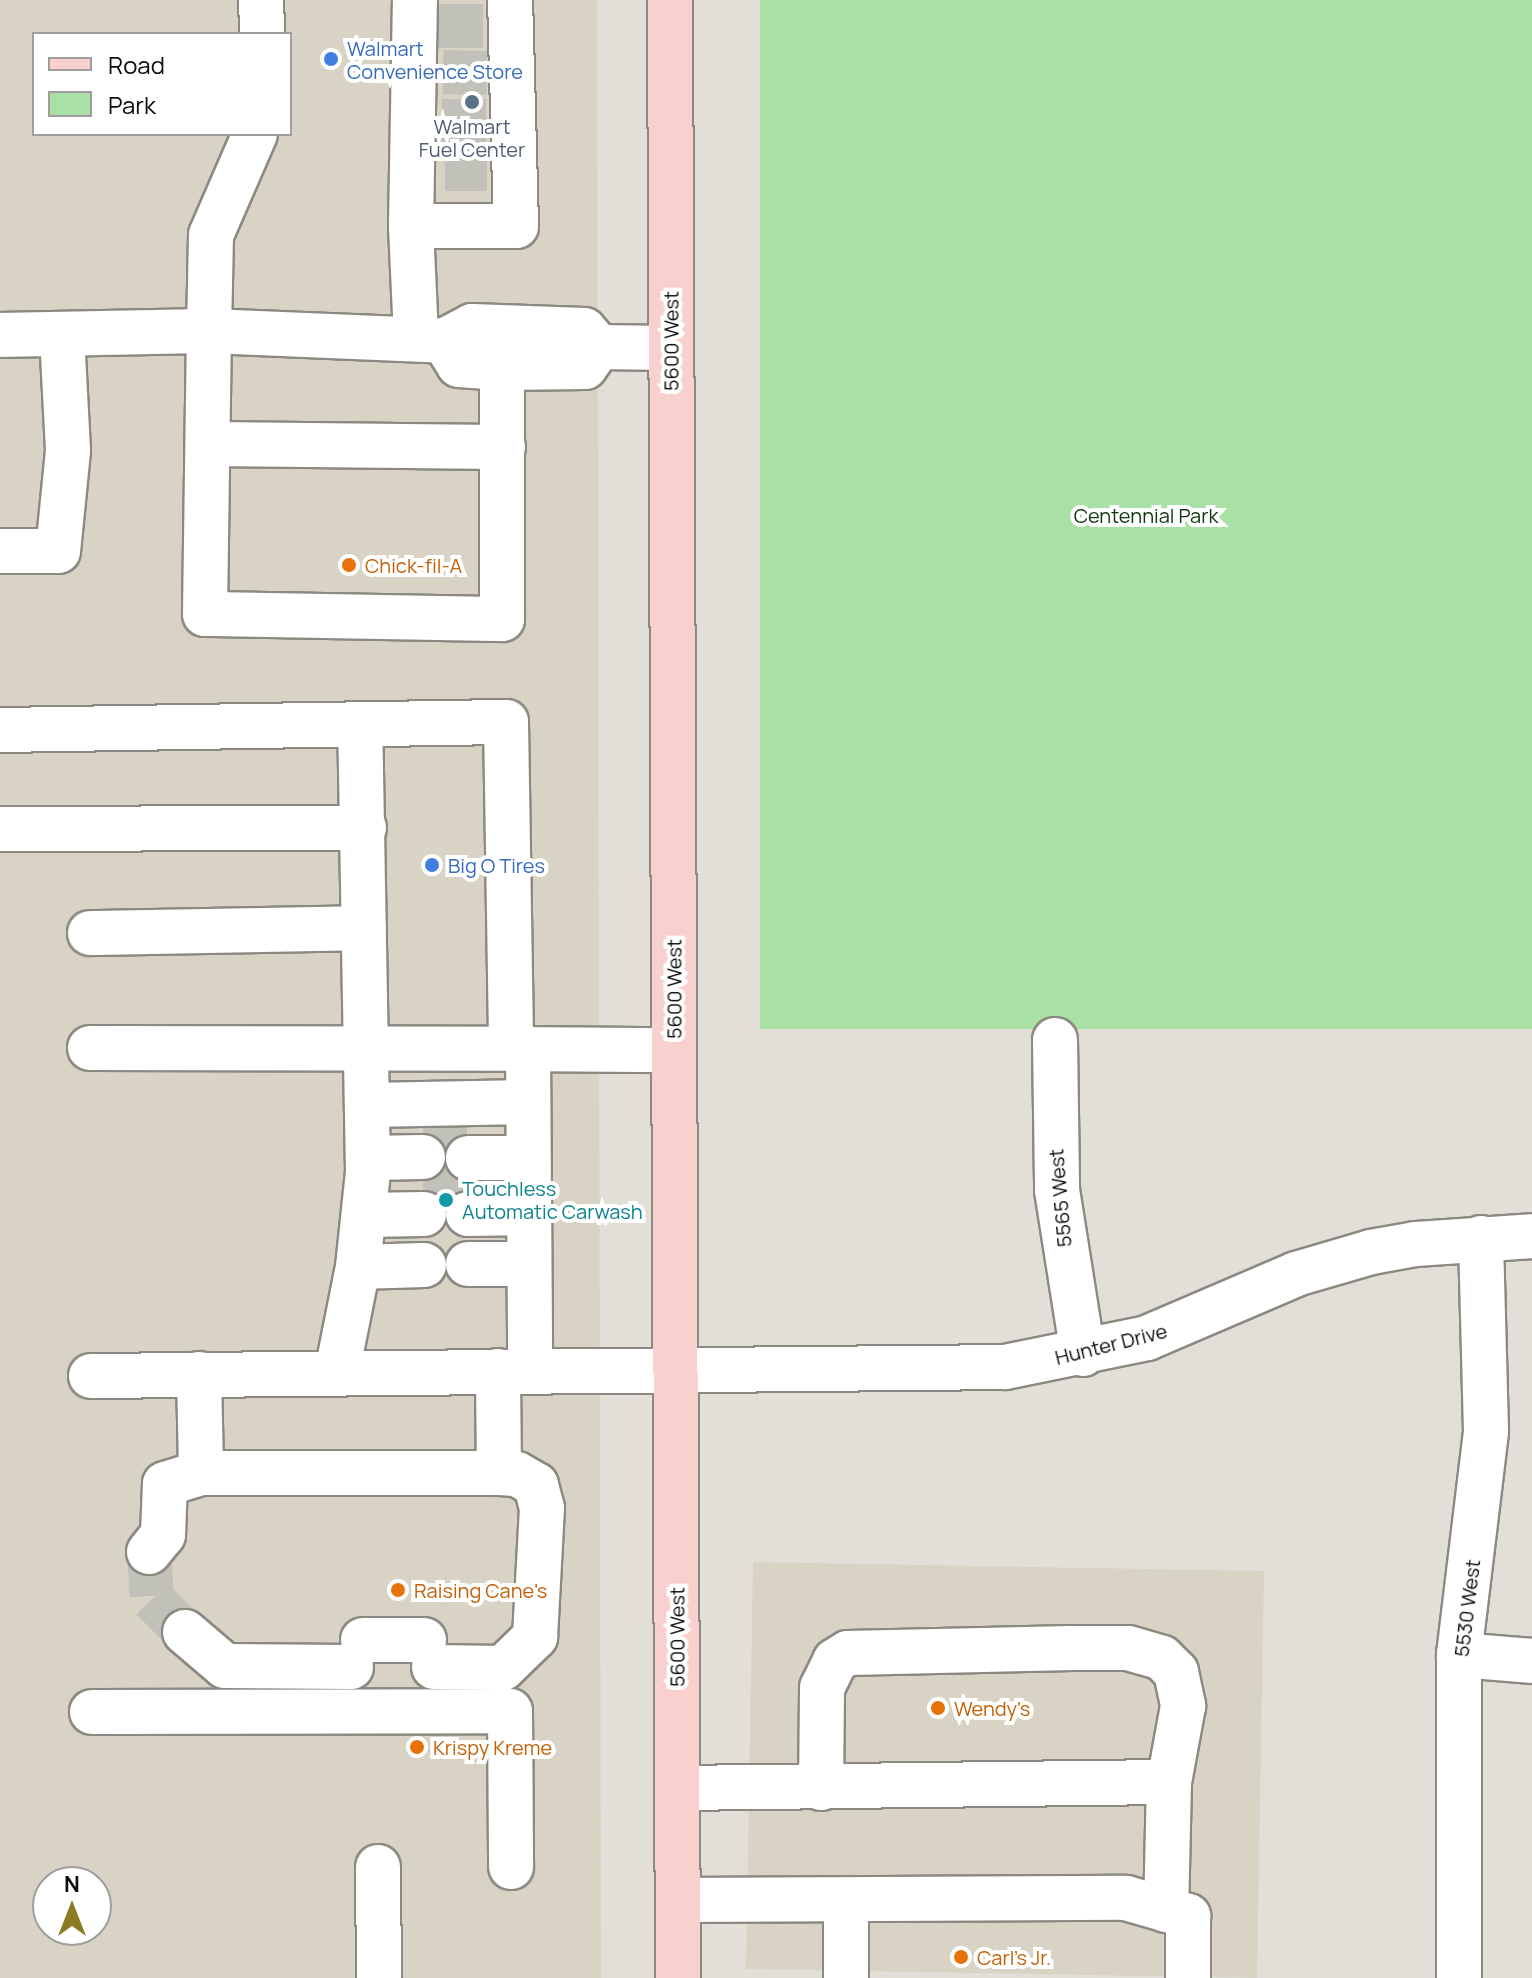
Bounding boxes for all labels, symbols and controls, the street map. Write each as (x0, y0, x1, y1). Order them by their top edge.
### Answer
legend (32, 32, 292, 136)
place label: Walmart Convenience Store (347, 36, 523, 83)
text: Road (108, 48, 165, 81)
marker: Walmart Convenience Store (322, 50, 340, 68)
text: Park (108, 88, 156, 121)
marker: Walmart Fuel Center (463, 93, 481, 111)
place label: Walmart Fuel Center (419, 114, 525, 161)
street label: 5600 West (659, 291, 683, 391)
park label: Centennial Park (1074, 503, 1218, 527)
place label: Chick-fil-A (365, 553, 462, 577)
marker: Chick-fil-A (340, 556, 358, 574)
place label: Big O Tires (448, 853, 545, 877)
marker: Big O Tires (423, 856, 441, 874)
street label: 5600 West (662, 939, 686, 1039)
street label: 5565 West (1044, 1148, 1076, 1248)
place label: Touchless Automatic Carwash (462, 1176, 643, 1223)
marker: Touchless Automatic Carwash (437, 1191, 455, 1209)
street label: Hunter Drive (1052, 1318, 1170, 1370)
street label: 5530 West (1449, 1558, 1485, 1658)
place label: Raising Cane's (414, 1578, 547, 1602)
marker: Raising Cane's (389, 1581, 407, 1599)
street label: 5600 West (665, 1587, 689, 1687)
place label: Wendy's (954, 1696, 1030, 1720)
marker: Wendy's (929, 1699, 947, 1717)
place label: Krispy Kreme (433, 1735, 552, 1759)
marker: Krispy Kreme (408, 1738, 426, 1756)
north arrow (32, 1866, 112, 1946)
text: N (64, 1869, 80, 1899)
place label: Carl's Jr. (977, 1945, 1051, 1969)
marker: Carl's Jr. (952, 1948, 970, 1966)

